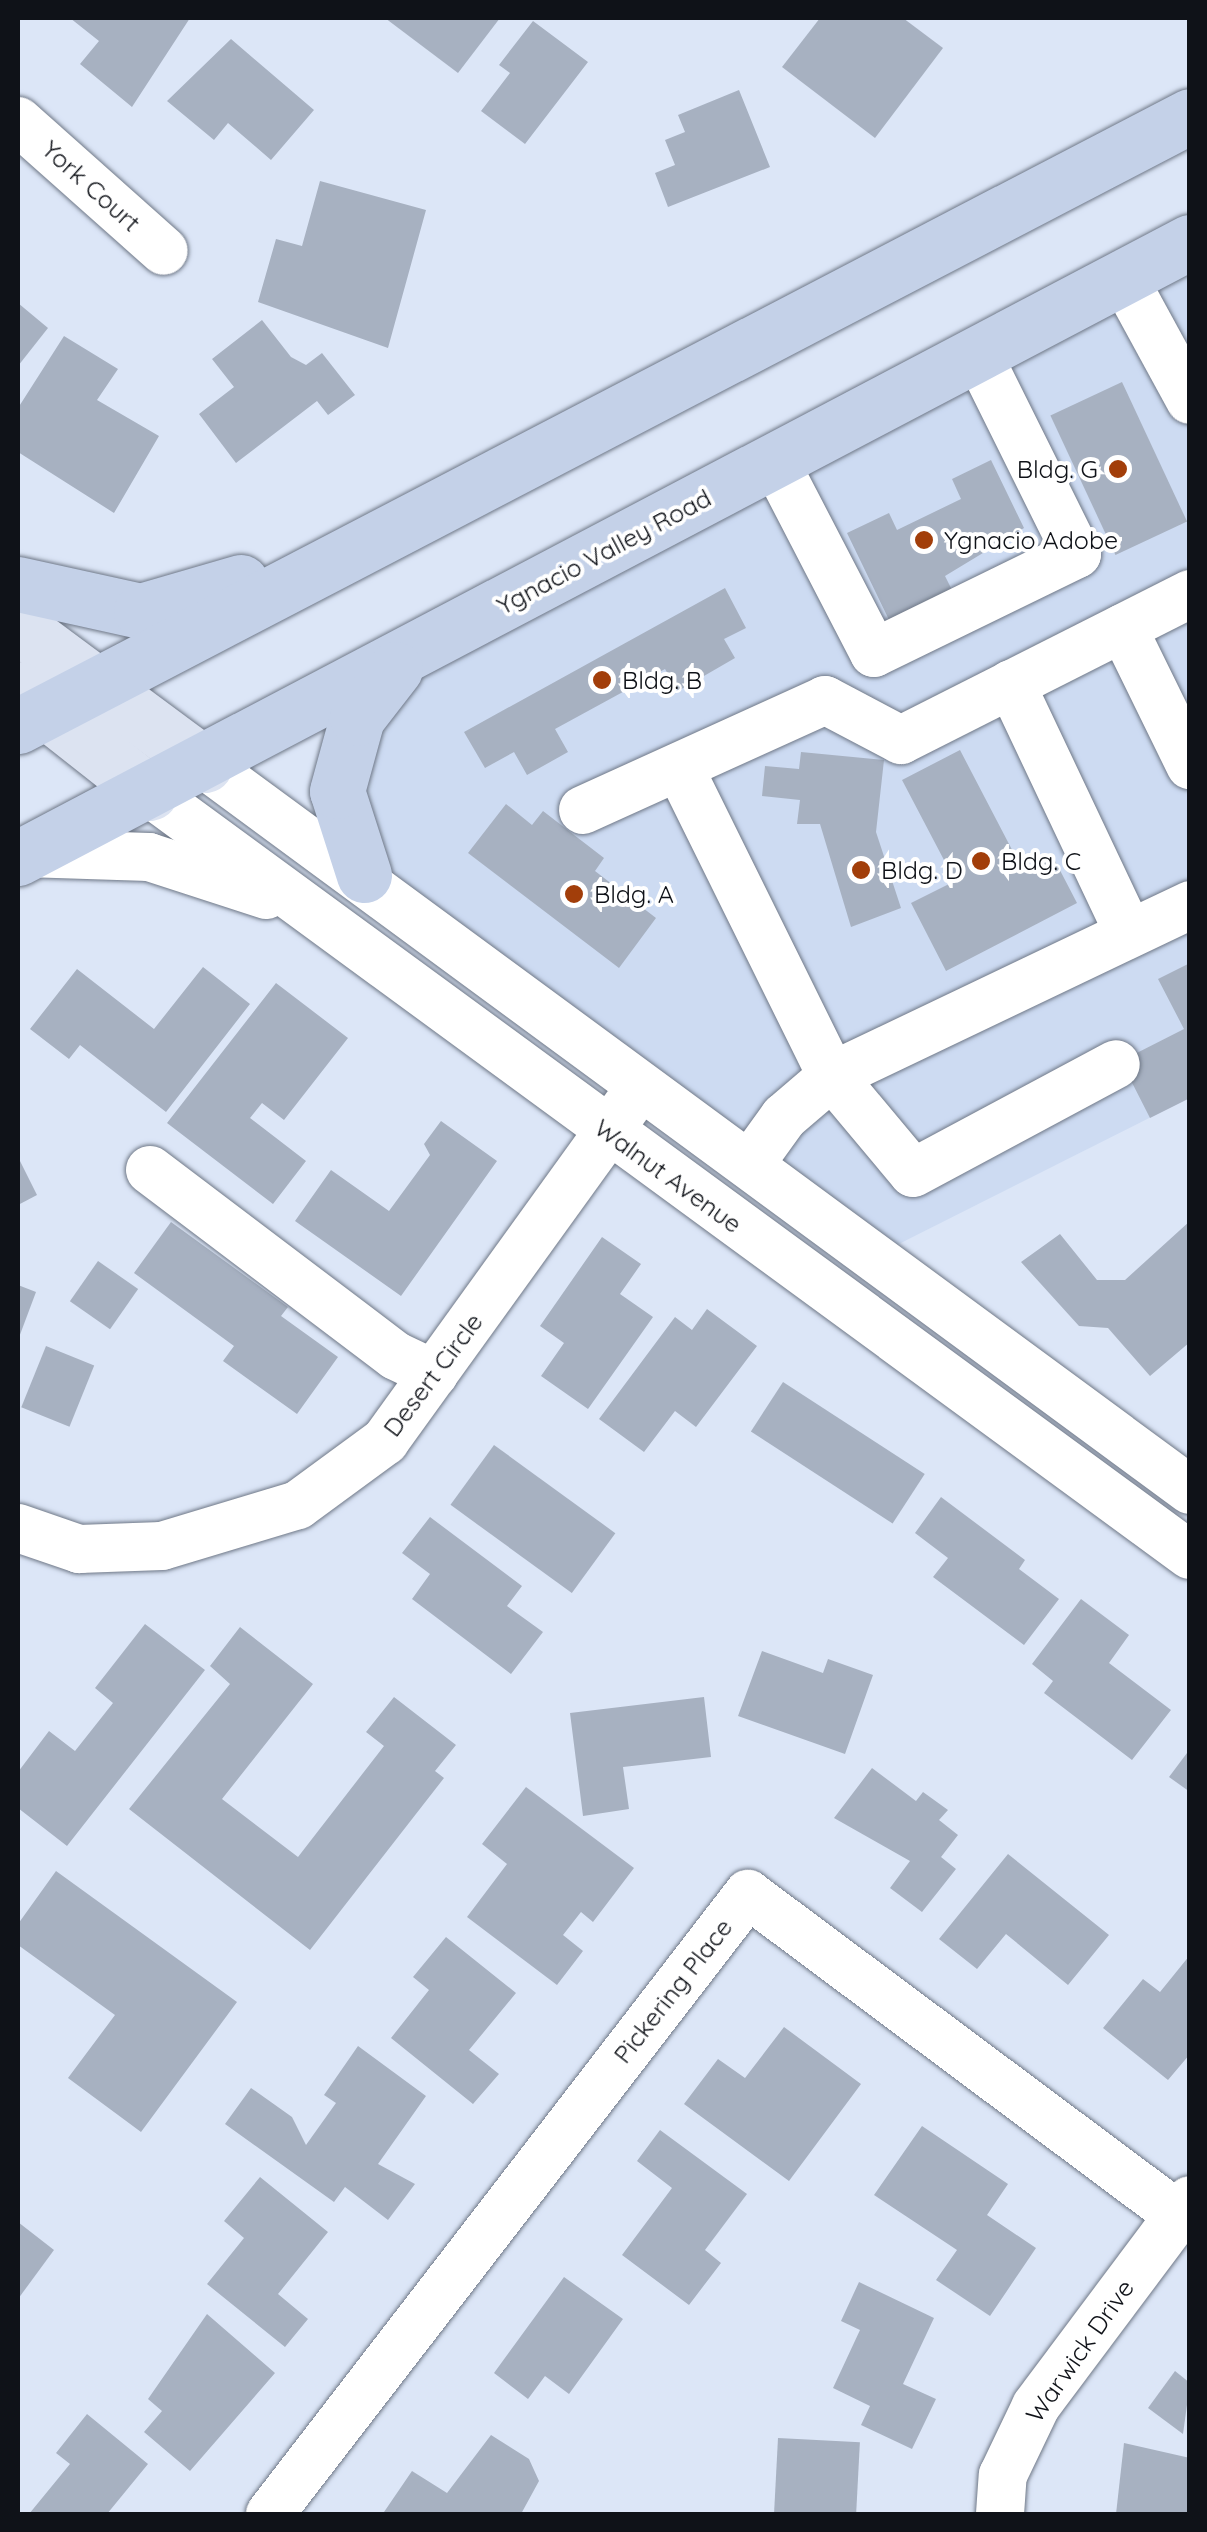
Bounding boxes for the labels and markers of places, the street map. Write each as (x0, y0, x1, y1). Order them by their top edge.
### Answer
place label: Bldg. G (1017, 454, 1098, 484)
marker: Bldg. G (1107, 458, 1129, 480)
place label: Ygnacio Adobe (944, 525, 1118, 555)
marker: Ygnacio Adobe (913, 529, 935, 551)
place label: Bldg. B (622, 665, 702, 695)
marker: Bldg. B (591, 669, 613, 691)
place label: Bldg. C (1001, 846, 1081, 876)
marker: Bldg. C (970, 850, 992, 872)
place label: Bldg. D (881, 855, 963, 885)
marker: Bldg. D (850, 859, 872, 881)
place label: Bldg. A (594, 879, 674, 909)
marker: Bldg. A (563, 883, 585, 905)

